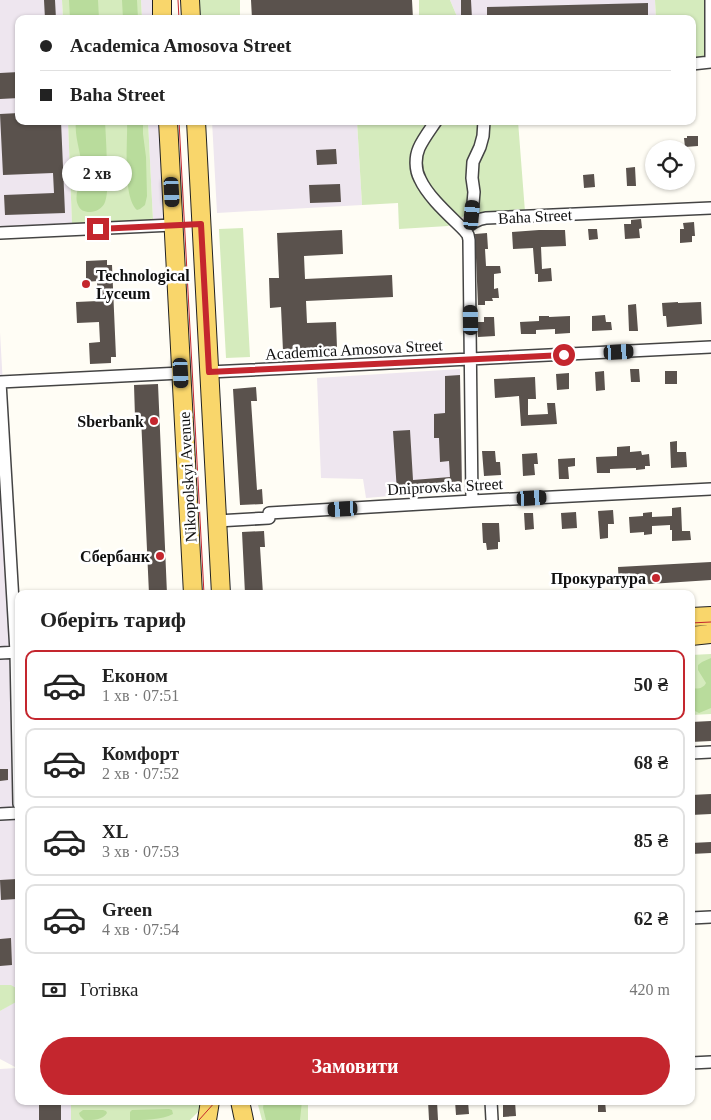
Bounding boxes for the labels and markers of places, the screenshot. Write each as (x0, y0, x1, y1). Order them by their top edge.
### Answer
place label: Technological Lyceum (96, 267, 190, 303)
marker: Technological Lyceum (80, 278, 92, 290)
place label: Sberbank (77, 413, 144, 430)
marker: Sberbank (148, 415, 160, 427)
place label: Сбербанк (80, 548, 151, 566)
marker: Сбербанк (154, 550, 166, 562)
place label: Прокуратура (551, 570, 646, 588)
marker: Прокуратура (650, 572, 662, 584)

